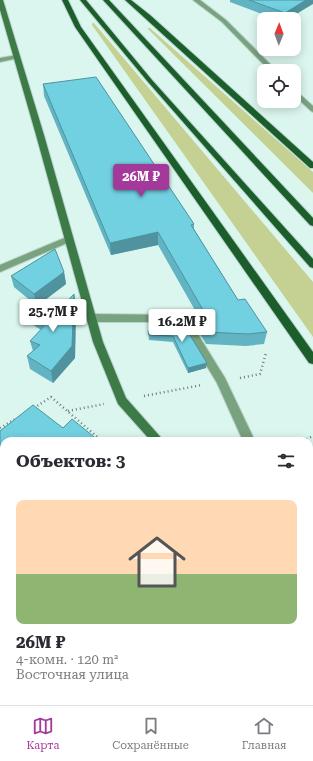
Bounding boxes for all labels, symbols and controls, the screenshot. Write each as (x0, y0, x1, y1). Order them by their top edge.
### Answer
north arrow (257, 12, 301, 56)
map controls (257, 12, 301, 108)
button: locate (257, 64, 301, 108)
pin: 26M ₽ (113, 164, 169, 198)
text: 26M ₽ (122, 169, 160, 184)
pin: 25.7M ₽ (16, 299, 90, 333)
text: 25.7M ₽ (28, 304, 78, 319)
pin: 16.2M ₽ (145, 309, 219, 343)
text: 16.2M ₽ (157, 314, 207, 329)
icon: filters (275, 450, 297, 472)
text: Объектов: 3 (16, 451, 125, 471)
icon: home (121, 526, 193, 598)
text: 26M ₽ (16, 632, 65, 652)
text: 4-комн. · 120 m² (16, 652, 118, 667)
text: Восточная улица (16, 667, 129, 682)
tab: Карта (26, 715, 59, 752)
tab: Сохранённые (112, 715, 189, 752)
tab: Главная (242, 715, 287, 752)

